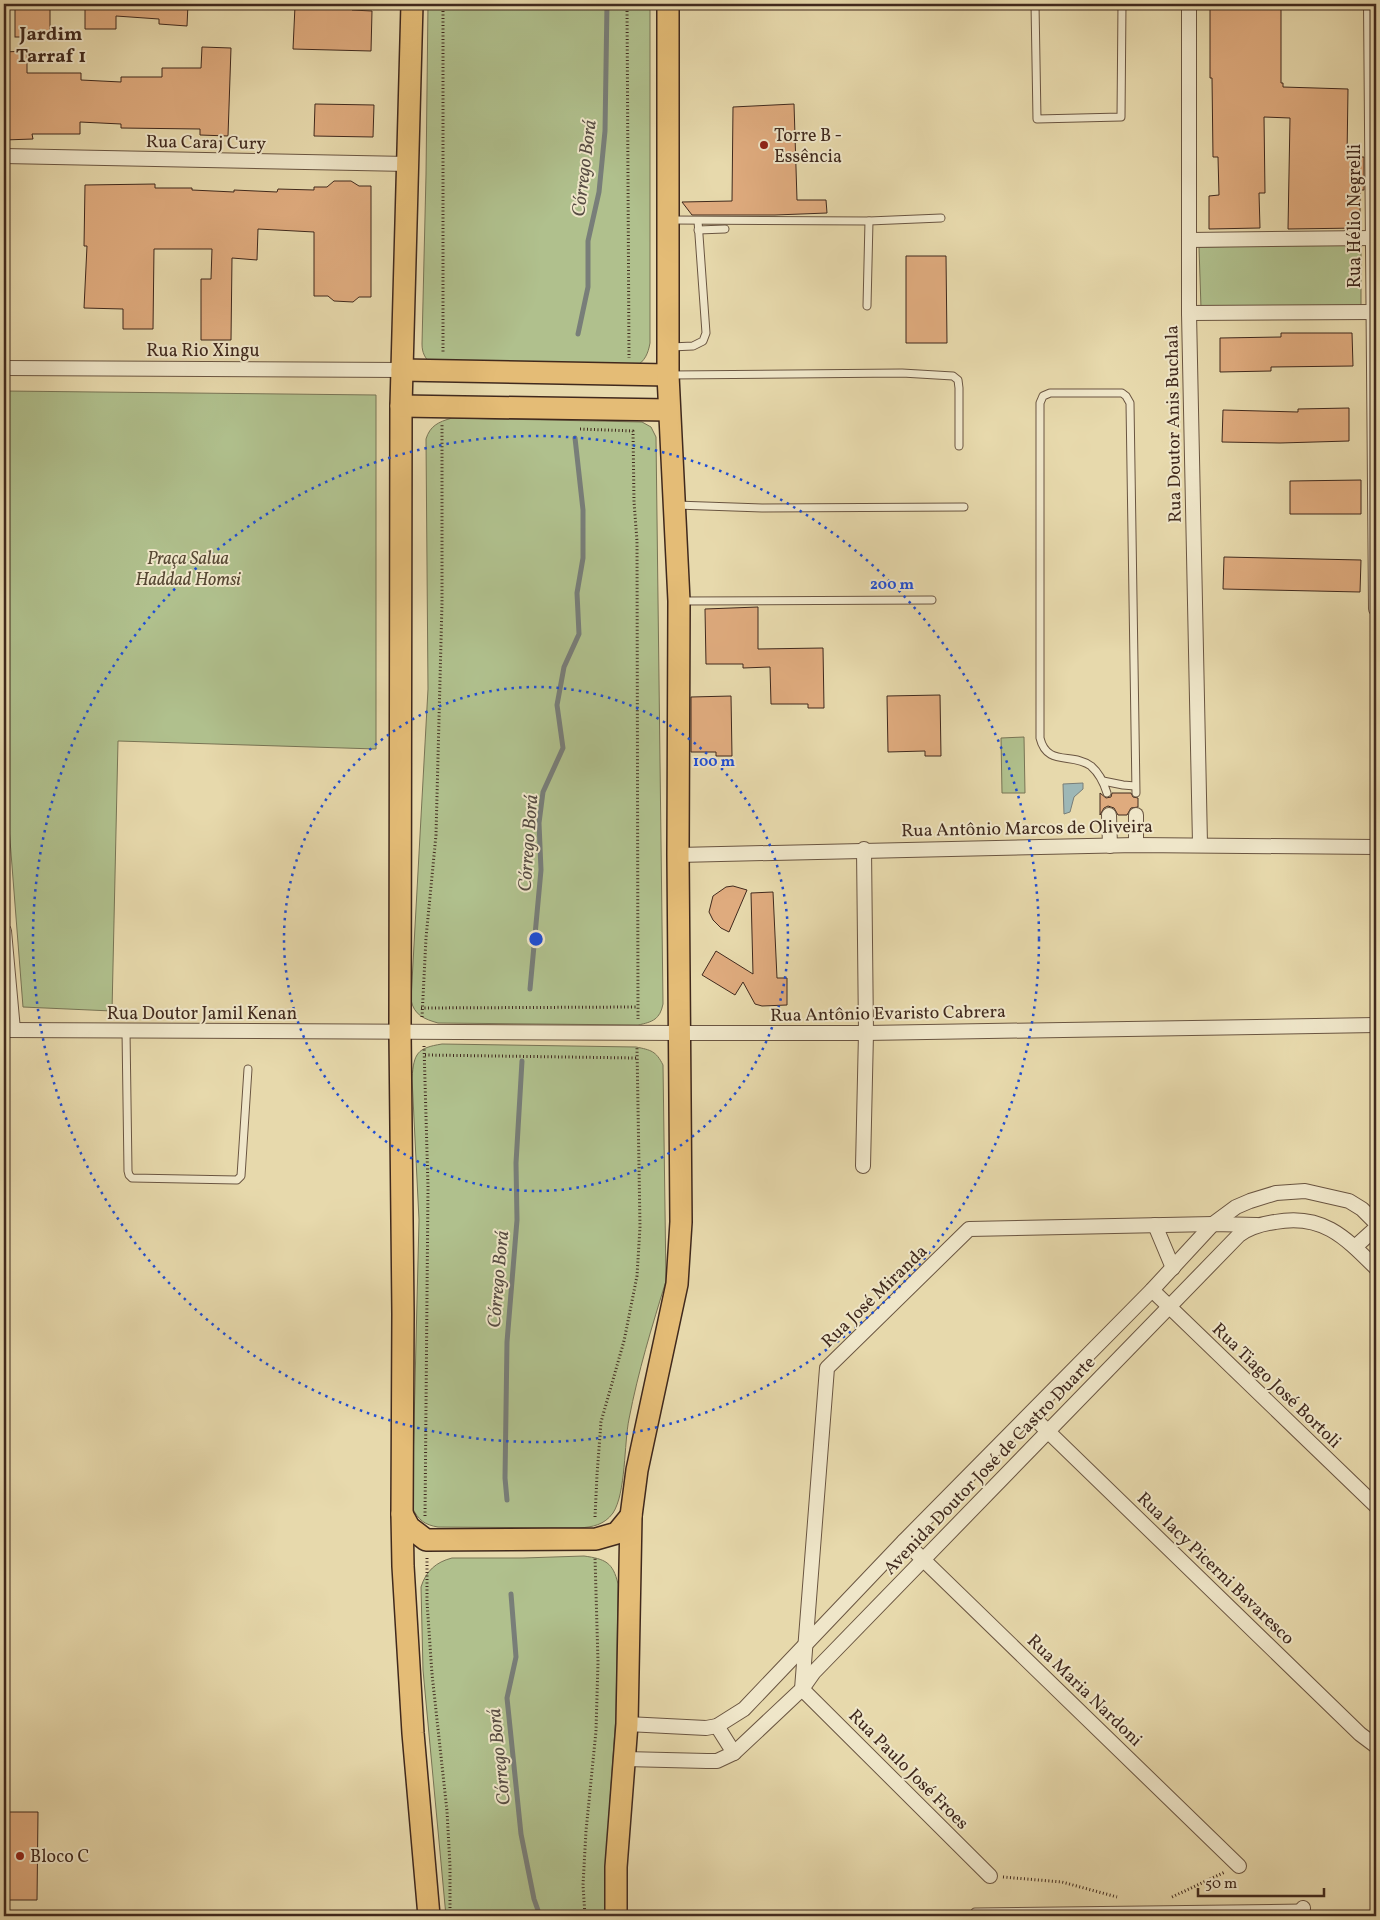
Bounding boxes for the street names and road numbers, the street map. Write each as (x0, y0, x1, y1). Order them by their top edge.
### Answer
street label: Rua Caraj Cury (146, 130, 267, 157)
street label: Rua Hélio Negrelli (1343, 144, 1368, 288)
street label: Rua Doutor Anis Buchala (1160, 325, 1189, 523)
street label: Rua Rio Xingu (146, 339, 260, 364)
street label: Rua Antônio Marcos de Oliveira (901, 815, 1153, 844)
street label: Rua Antônio Evaristo Cabrera (770, 1000, 1006, 1029)
street label: Rua Doutor Jamil Kenan (107, 1002, 297, 1027)
street label: Rua José Miranda (816, 1240, 934, 1354)
street label: Rua Tiago José Bortoli (1206, 1318, 1346, 1454)
street label: Avenida Doutor José de Castro Duarte (878, 1351, 1102, 1581)
street label: Rua Iacy Picerni Bavaresco (1131, 1487, 1299, 1651)
street label: Rua Maria Nardoni (1021, 1629, 1147, 1753)
street label: Rua Paulo José Froes (842, 1704, 974, 1836)

